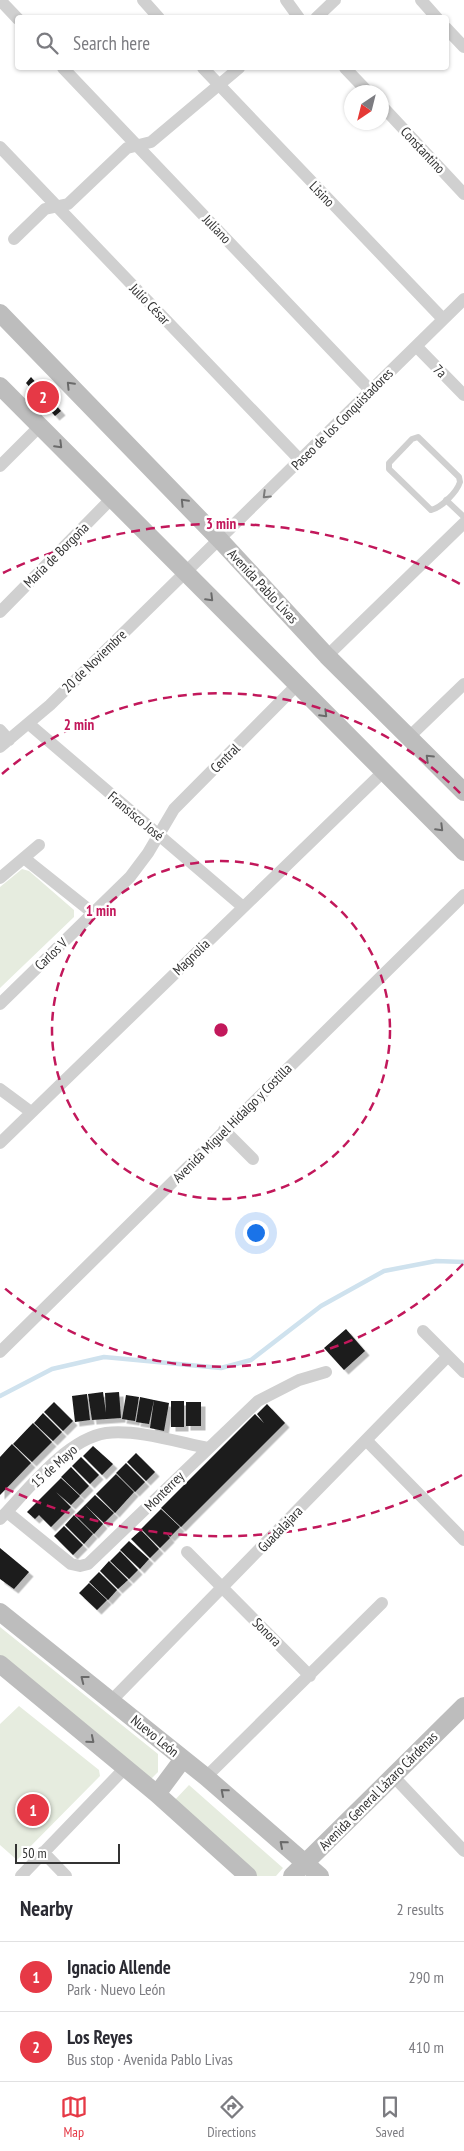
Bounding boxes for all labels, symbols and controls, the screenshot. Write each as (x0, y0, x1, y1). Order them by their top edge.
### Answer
search box (15, 15, 449, 70)
icon: search (33, 29, 61, 57)
text: Search here (73, 31, 150, 55)
north arrow (344, 85, 389, 130)
street label: Constantino (397, 123, 449, 177)
street label: Lisino (306, 177, 338, 211)
street label: Juliano (198, 210, 235, 247)
street label: Julio César (125, 279, 174, 329)
street label: 7a (429, 360, 451, 382)
street label: Paseo de los Conquistadores (287, 364, 397, 474)
pin: 2 (27, 378, 59, 416)
one-way arrow (67, 382, 76, 391)
one-way arrow (53, 439, 62, 448)
one-way arrow (263, 489, 272, 498)
one-way arrow (181, 499, 190, 508)
text: 3 min (206, 514, 236, 533)
street label: María de Borgoña (20, 519, 92, 591)
street label: Avenida Pablo Livas (224, 545, 302, 627)
one-way arrow (204, 592, 213, 601)
street label: 20 de Noviembre (58, 626, 130, 696)
one-way arrow (319, 708, 328, 717)
text: 2 min (64, 715, 94, 734)
street label: Central (206, 739, 244, 777)
one-way arrow (426, 755, 435, 764)
street label: Fransisco José (104, 787, 168, 845)
one-way arrow (434, 822, 443, 831)
text: 1 min (86, 901, 116, 920)
street label: Carlos V (31, 934, 72, 974)
street label: Magnolia (169, 935, 213, 979)
centre of rings (212, 1021, 230, 1039)
street label: Avenida Miguel Hidalgo y Costilla (169, 1060, 295, 1186)
your location (243, 1220, 269, 1246)
street label: 15 de Mayo (27, 1441, 81, 1491)
street label: Monterrey (140, 1467, 188, 1515)
street label: Guadalajara (254, 1502, 306, 1556)
street label: Sonora (249, 1614, 285, 1650)
one-way arrow (81, 1676, 90, 1684)
street label: Nuevo León (127, 1711, 183, 1761)
street label: Avenida General Lázaro Cárdenas (315, 1728, 441, 1854)
one-way arrow (85, 1734, 94, 1742)
one-way arrow (220, 1789, 229, 1798)
pin: 1 (17, 1791, 49, 1829)
scale bar (15, 1841, 120, 1864)
one-way arrow (280, 1841, 289, 1850)
text: 50 m (22, 1844, 47, 1862)
text: Nearby (20, 1895, 73, 1922)
text: 2 results (397, 1899, 444, 1919)
text: Ignacio Allende (67, 1955, 171, 1979)
text: 1 (32, 1967, 40, 1987)
text: 290 m (409, 1967, 444, 1987)
text: Park · Nuevo León (67, 1979, 165, 1999)
text: Los Reyes (67, 2025, 133, 2049)
text: 2 (32, 2037, 40, 2057)
text: 410 m (409, 2037, 444, 2057)
text: Bus stop · Avenida Pablo Livas (67, 2049, 233, 2069)
tab: Map (60, 2093, 88, 2141)
tab: Directions (207, 2093, 256, 2141)
tab: Saved (375, 2093, 404, 2141)

